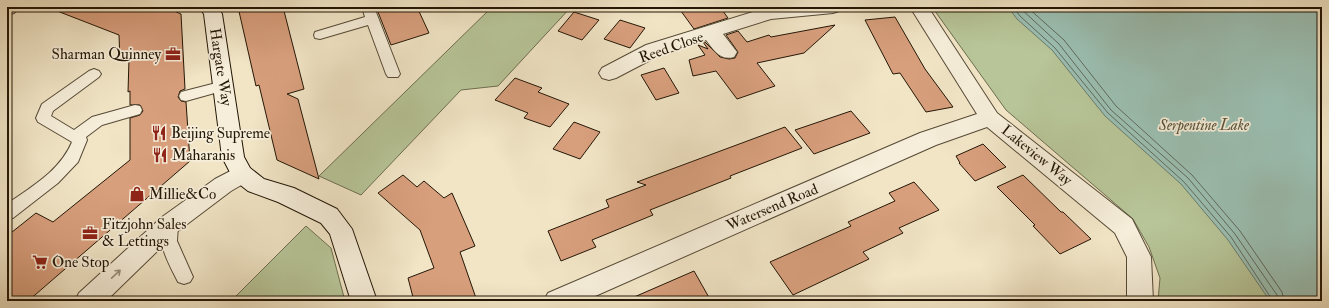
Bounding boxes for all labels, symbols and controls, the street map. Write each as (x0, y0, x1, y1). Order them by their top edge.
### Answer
street label: Hargate Way (205, 27, 236, 108)
street label: Reed Close (636, 28, 706, 67)
place label: Sharman Quinney (52, 45, 161, 64)
office icon: Sharman Quinney (164, 45, 182, 63)
park label: Serpentine Lake (1158, 116, 1250, 135)
street label: Lakeview Way (997, 121, 1076, 190)
restaurant icon: Beijing Supreme (150, 124, 168, 142)
place label: Beijing Supreme (171, 124, 270, 144)
restaurant icon: Maharanis (151, 146, 169, 164)
place label: Maharanis (172, 146, 235, 165)
street label: Watersend Road (723, 179, 821, 236)
shop icon: Millie&Co (128, 185, 146, 203)
place label: Millie&Co (149, 185, 216, 204)
place label: Fitzjohn Sales & Lettings (102, 215, 186, 251)
office icon: Fitzjohn Sales & Lettings (81, 224, 99, 242)
supermarket icon: One Stop (31, 253, 49, 271)
place label: One Stop (52, 253, 110, 273)
one-way arrow (111, 270, 121, 279)

